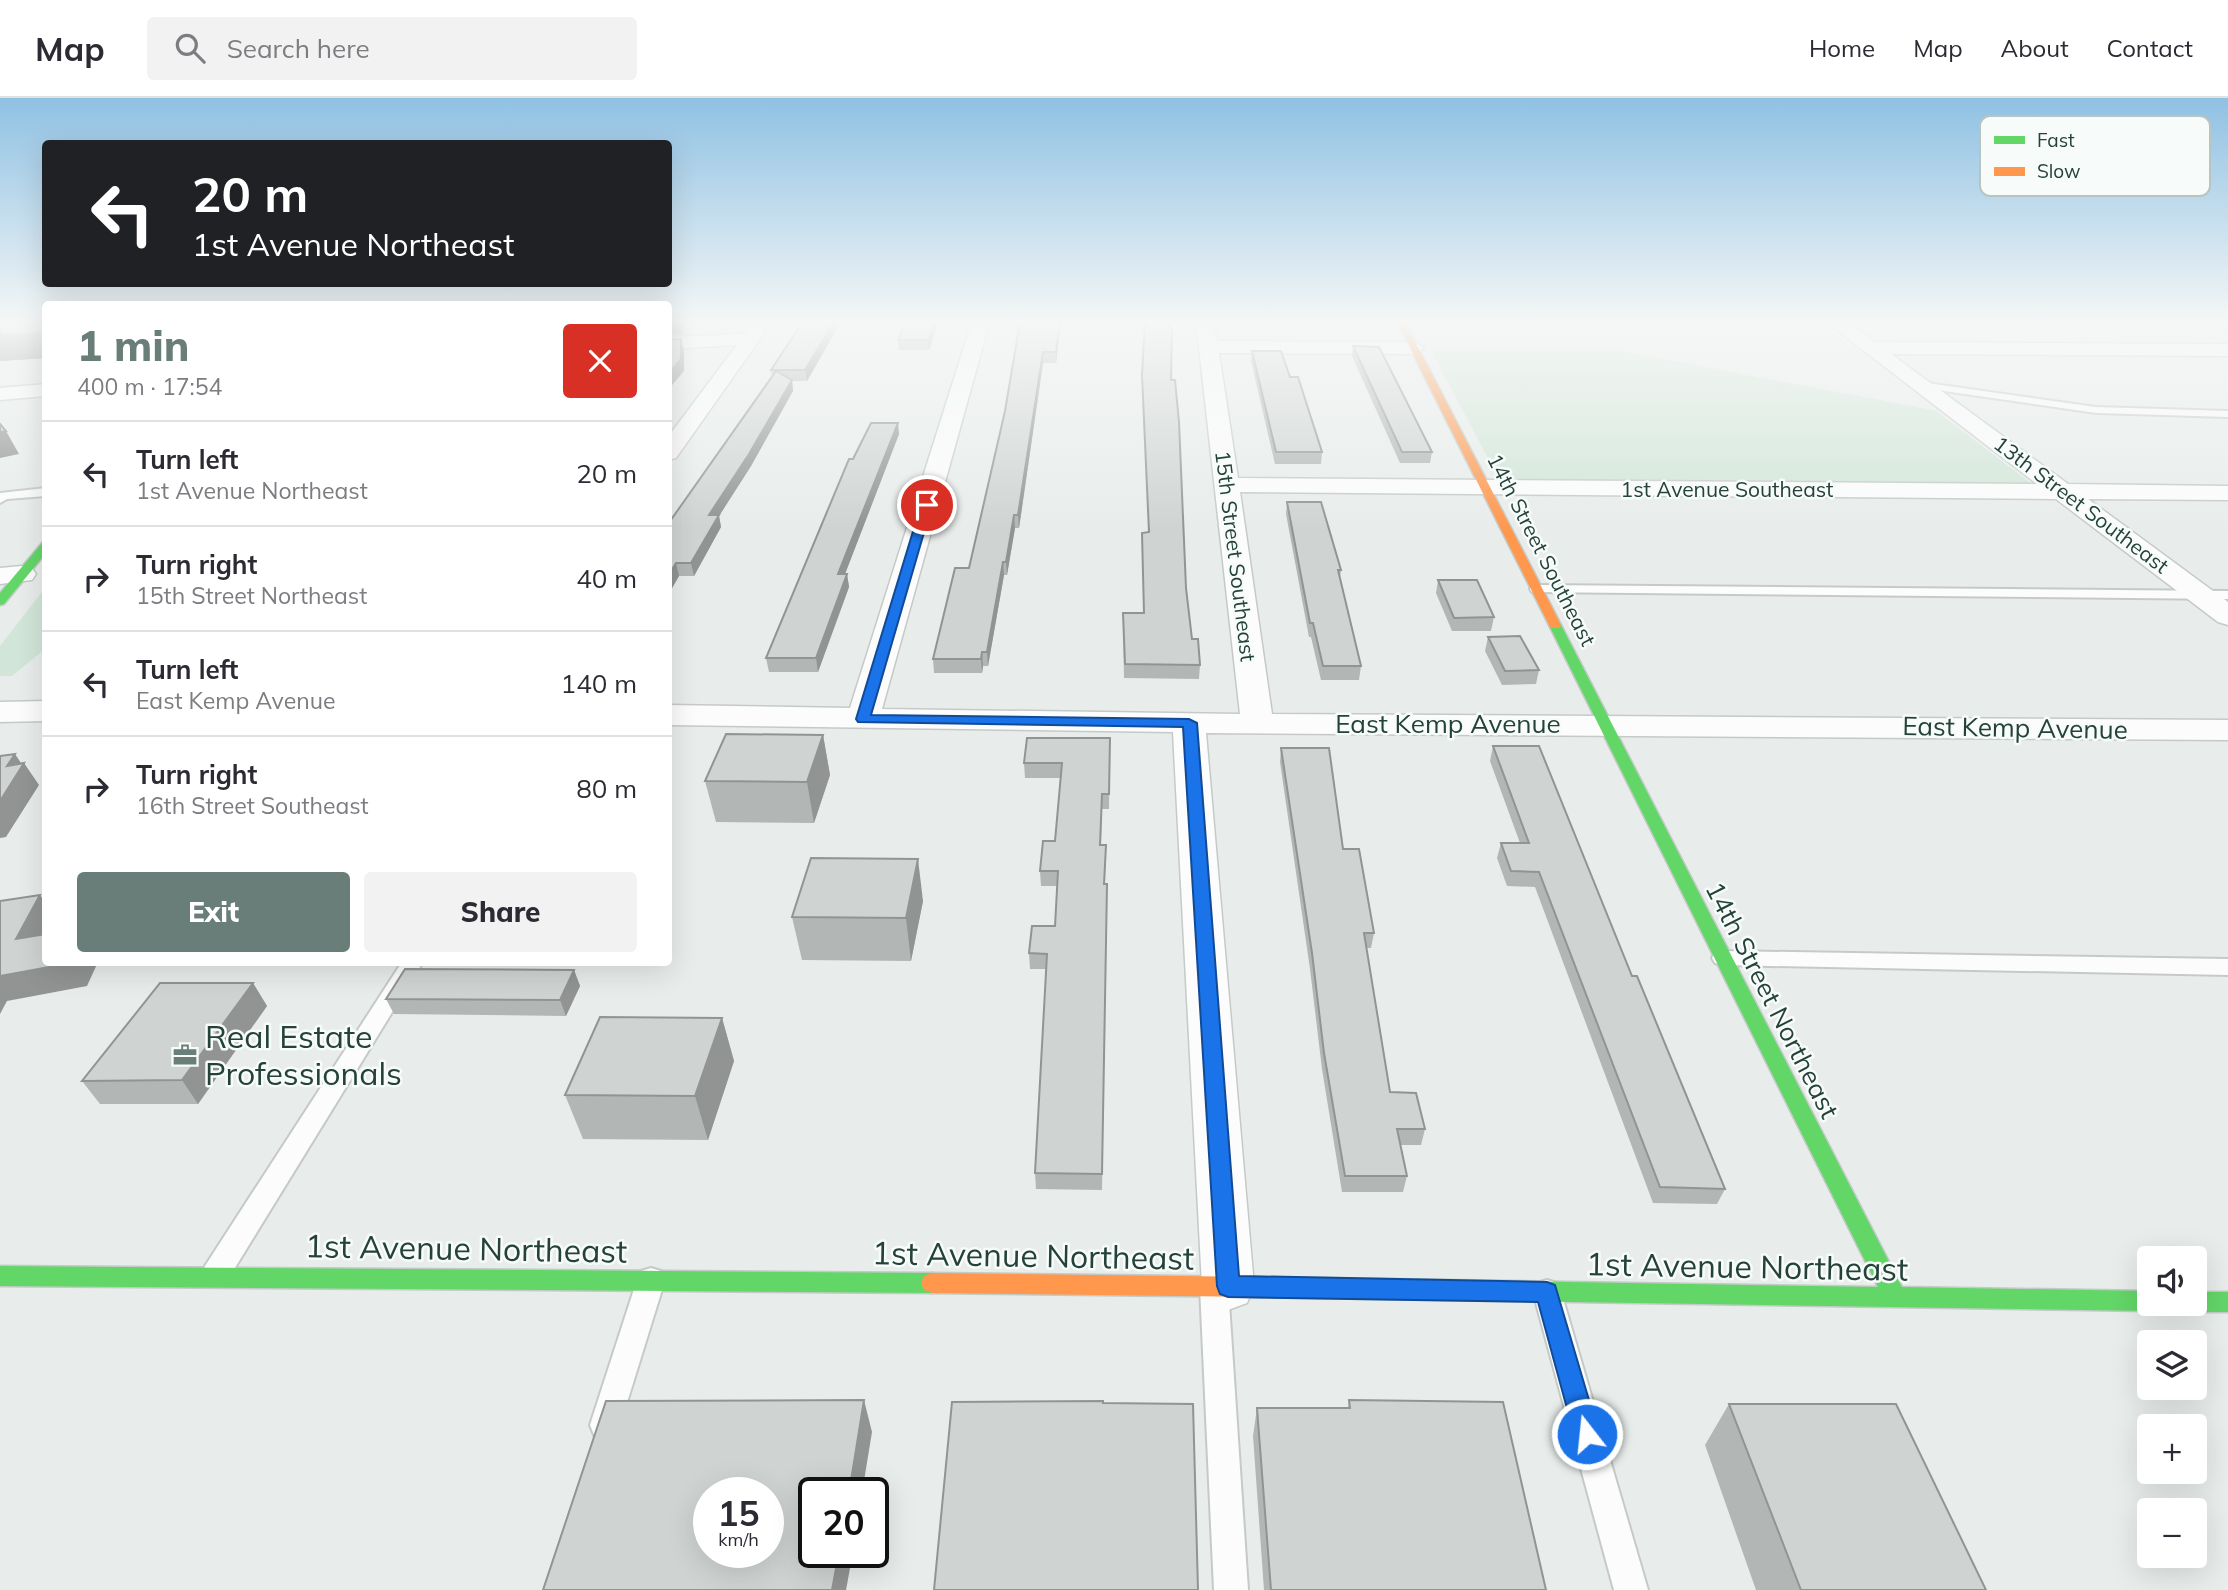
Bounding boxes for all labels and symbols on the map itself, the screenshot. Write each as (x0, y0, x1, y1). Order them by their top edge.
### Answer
legend (1980, 116, 2210, 196)
text: Fast (2037, 128, 2075, 152)
text: Slow (2037, 159, 2081, 183)
street label: 13th Street Southeast (1989, 430, 2174, 579)
street label: 15th Street Southeast (1210, 449, 1262, 663)
street label: 14th Street Southeast (1482, 449, 1602, 650)
pin (897, 475, 957, 535)
street label: 1st Avenue Southeast (1621, 476, 1833, 502)
street label: East Kemp Avenue (1335, 707, 1561, 740)
street label: East Kemp Avenue (1902, 709, 2128, 746)
street label: 14th Street Northeast (1698, 876, 1846, 1124)
place label: Real Estate Professionals (205, 1016, 402, 1093)
office icon: Real Estate Professionals (171, 1041, 199, 1069)
street label: 1st Avenue Northeast (304, 1225, 628, 1271)
street label: 1st Avenue Northeast (871, 1232, 1195, 1278)
street label: 1st Avenue Northeast (1585, 1243, 1909, 1289)
position arrow (1550, 1397, 1624, 1471)
speed limit sign: 20 (798, 1477, 889, 1568)

